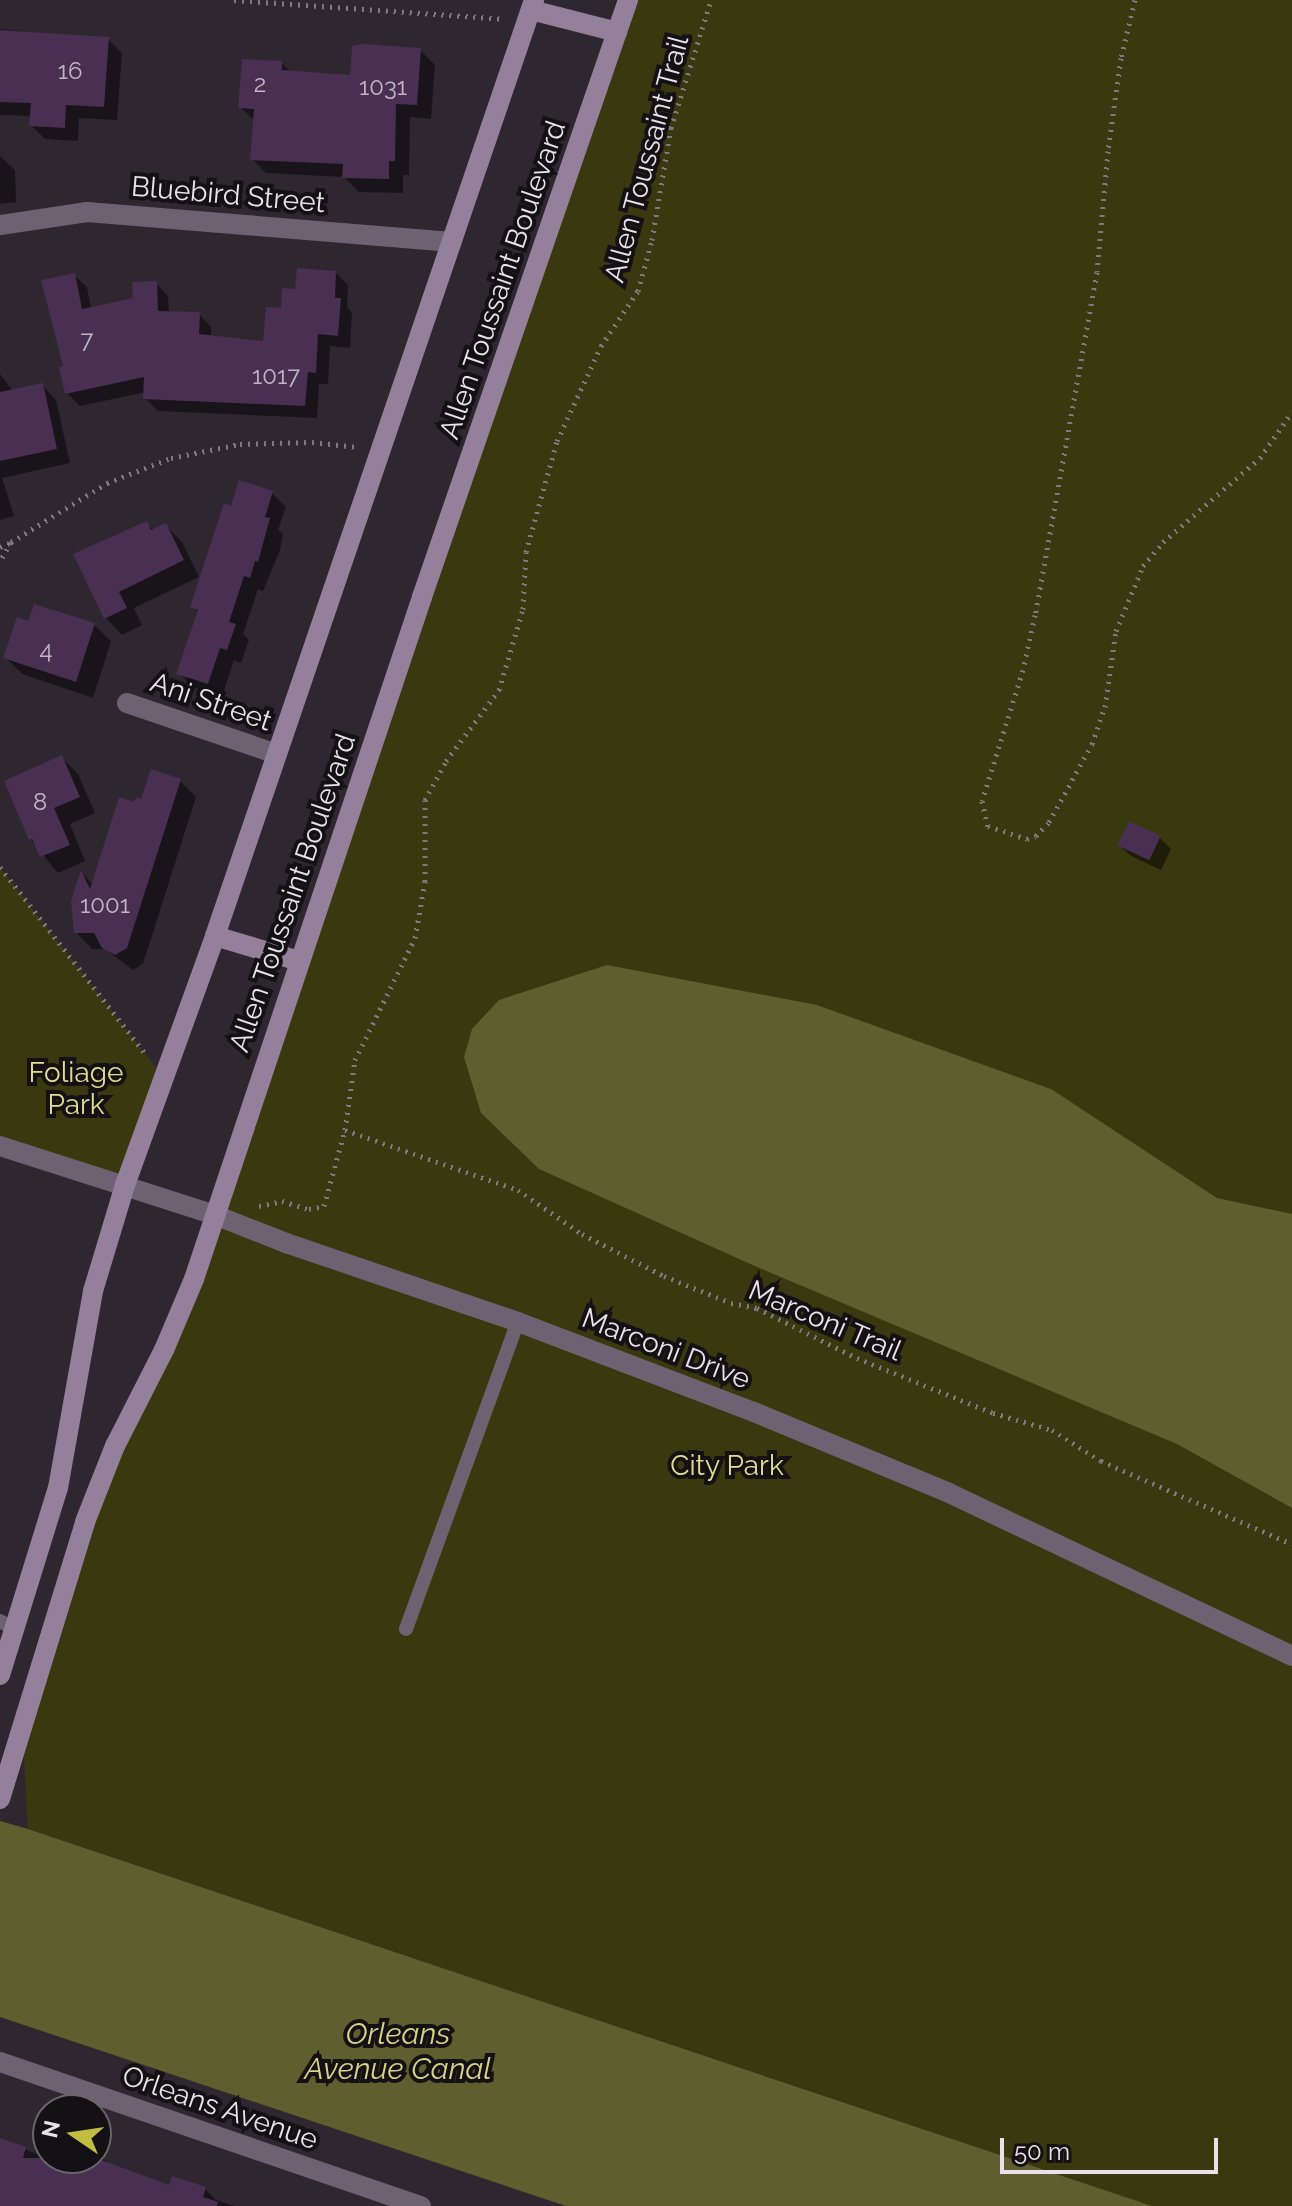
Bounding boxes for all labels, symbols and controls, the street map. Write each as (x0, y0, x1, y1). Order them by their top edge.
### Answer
street label: Allen Toussaint Trail (598, 31, 696, 287)
house number: 16 (58, 57, 82, 85)
house number: 2 (254, 70, 266, 98)
house number: 1031 (359, 73, 407, 101)
street label: Allen Toussaint Boulevard (433, 116, 573, 444)
street label: Bluebird Street (130, 170, 326, 220)
house number: 7 (81, 326, 93, 354)
house number: 1017 (252, 362, 300, 390)
house number: 4 (39, 636, 53, 664)
street label: Ani Street (146, 666, 276, 738)
street label: Allen Toussaint Boulevard (223, 729, 363, 1057)
house number: 8 (33, 788, 47, 816)
house number: 1001 (80, 891, 130, 919)
park label: Foliage Park (29, 1056, 123, 1122)
street label: Marconi Trail (743, 1274, 907, 1368)
street label: Marconi Drive (577, 1302, 755, 1396)
park label: City Park (670, 1449, 784, 1483)
water label: Orleans Avenue Canal (305, 2016, 491, 2086)
street label: Orleans Avenue (117, 2059, 323, 2157)
north arrow (32, 2094, 112, 2174)
text: N (36, 2118, 65, 2140)
scale bar (1004, 2122, 1222, 2172)
text: 50 m (1014, 2137, 1070, 2166)

